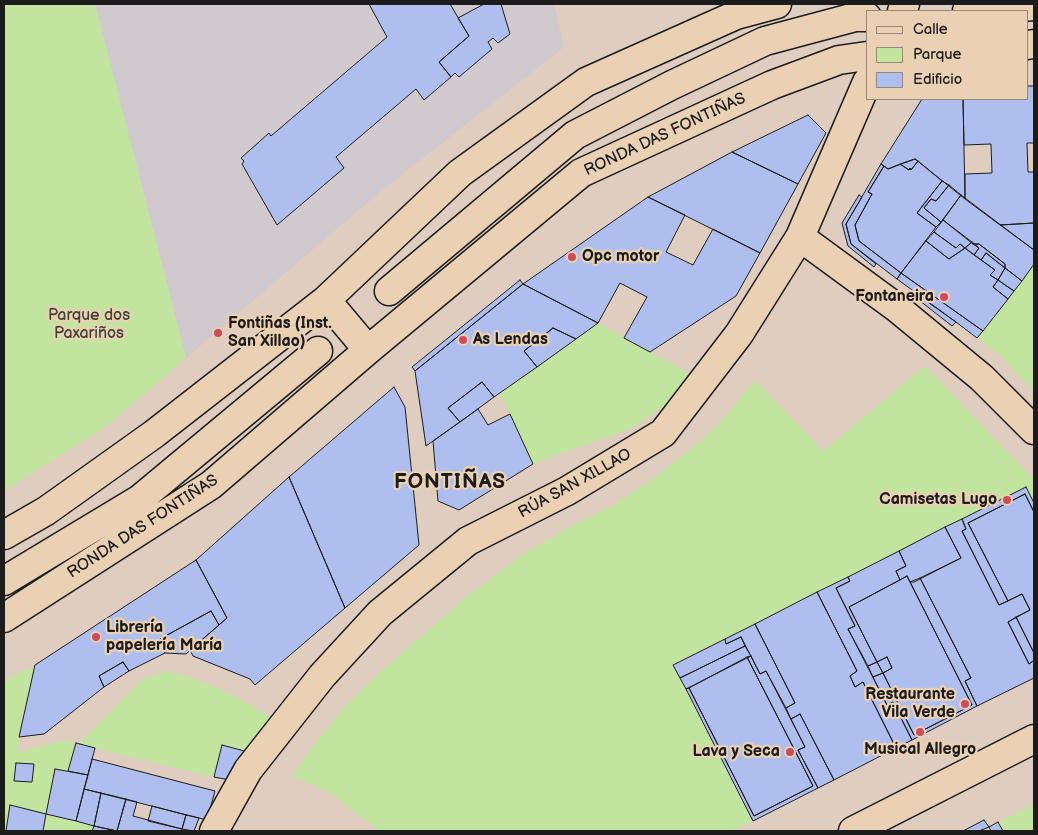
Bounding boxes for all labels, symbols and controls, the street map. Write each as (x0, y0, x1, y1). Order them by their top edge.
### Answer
legend (866, 10, 1028, 100)
text: Calle (913, 20, 948, 39)
text: Parque (913, 45, 961, 64)
text: Edificio (913, 70, 962, 89)
street label: RONDA DAS FONTIÑAS (581, 89, 749, 181)
place label: Opc motor (582, 247, 659, 267)
marker: Opc motor (566, 251, 578, 263)
place label: Fontaneira (855, 287, 934, 307)
marker: Fontaneira (938, 291, 950, 303)
park label: Parque dos Paxariños (48, 306, 130, 344)
place label: Fontiñas (Inst. San Xillao) (228, 314, 332, 352)
marker: Fontiñas (Inst. San Xillao) (212, 327, 224, 339)
place label: As Lendas (473, 330, 548, 350)
marker: As Lendas (457, 334, 469, 346)
street label: RÚA SAN XILLAO (515, 445, 635, 523)
district label: FONTIÑAS (393, 470, 507, 496)
street label: RONDA DAS FONTIÑAS (64, 471, 222, 583)
place label: Camisetas Lugo (879, 490, 997, 510)
marker: Camisetas Lugo (1001, 494, 1013, 506)
place label: Librería papelería María (106, 618, 222, 656)
marker: Librería papelería María (90, 631, 102, 643)
place label: Restaurante Vila Verde (865, 685, 955, 723)
marker: Restaurante Vila Verde (959, 698, 971, 710)
marker: Musical Allegro (914, 726, 926, 738)
place label: Musical Allegro (864, 740, 976, 760)
place label: Lava y Seca (693, 742, 780, 762)
marker: Lava y Seca (784, 746, 796, 758)

